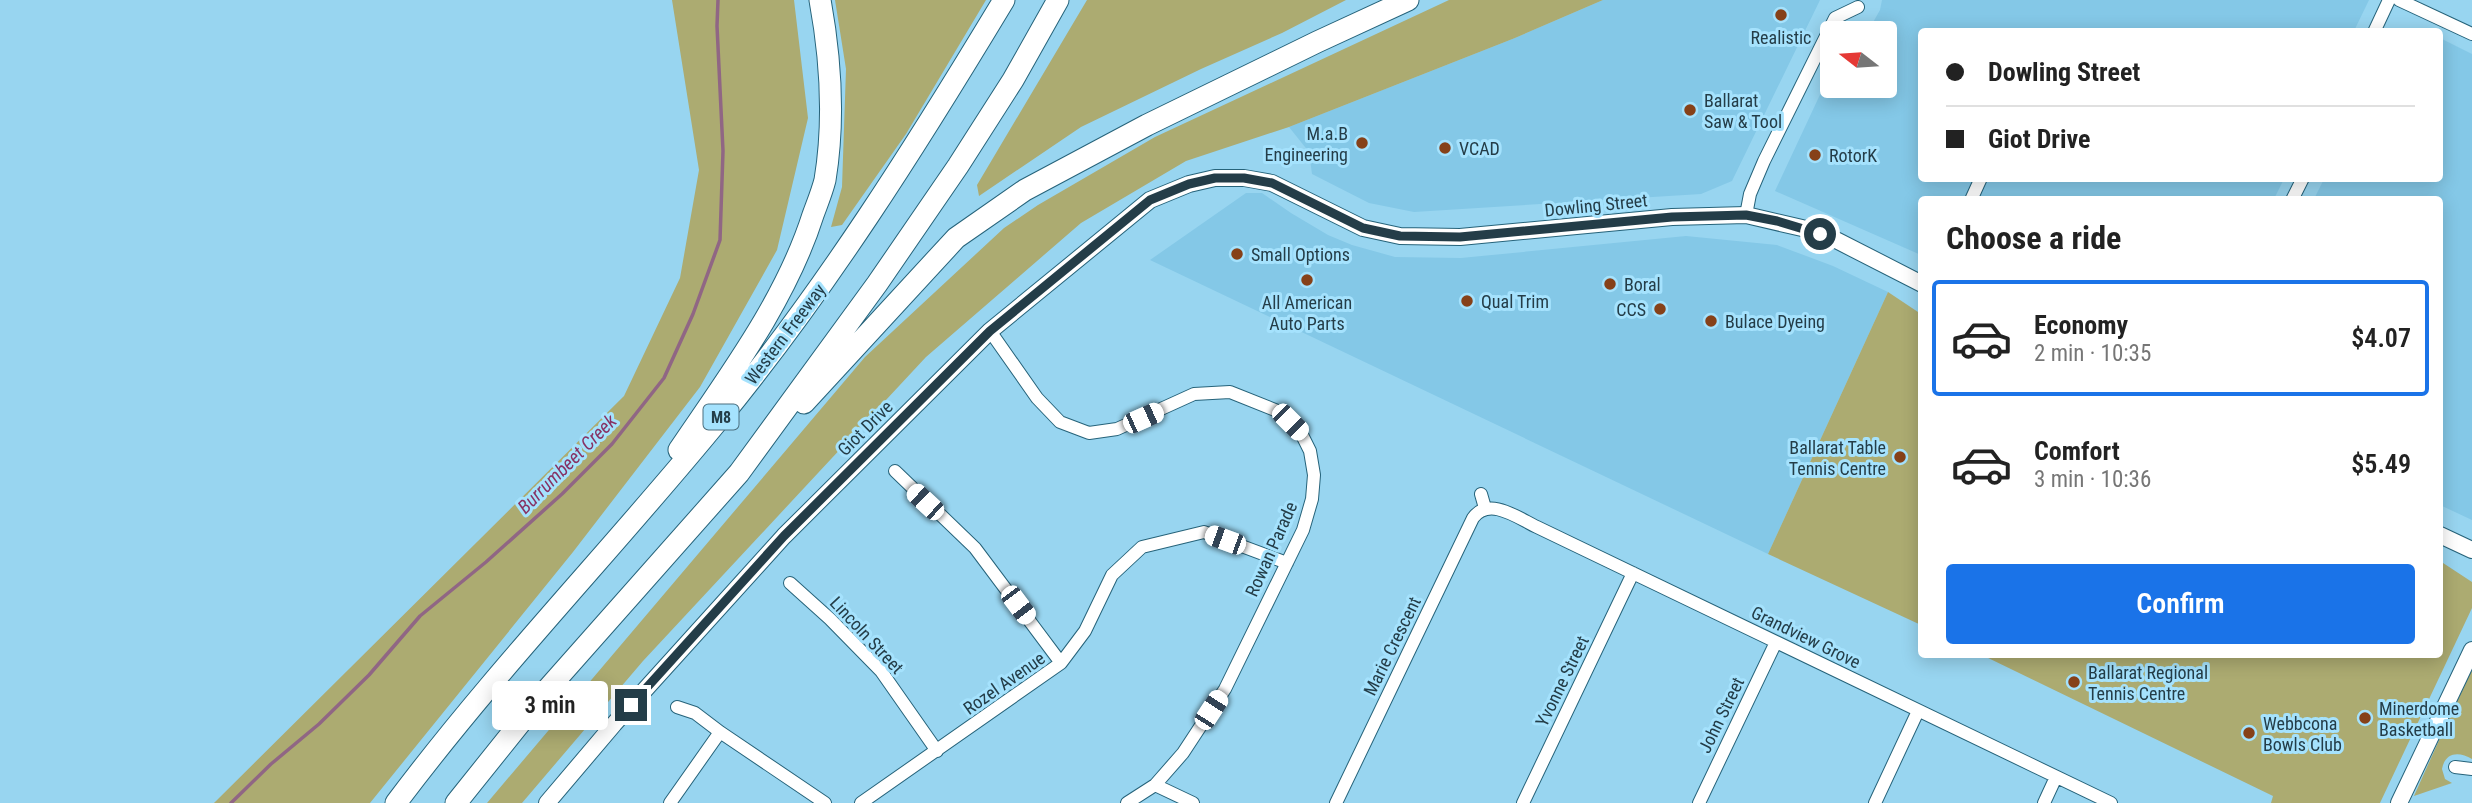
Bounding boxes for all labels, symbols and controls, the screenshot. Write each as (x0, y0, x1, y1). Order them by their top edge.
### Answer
marker: Realistic (1773, 7, 1789, 23)
north arrow (1820, 21, 1897, 98)
map controls (1820, 21, 1897, 98)
place label: Realistic (1751, 27, 1811, 48)
text: Dowling Street (1988, 57, 2140, 87)
place label: Ballarat Saw & Tool (1704, 90, 1782, 132)
marker: Ballarat Saw & Tool (1682, 102, 1698, 118)
place label: M.a.B Engineering (1265, 123, 1348, 165)
text: Giot Drive (1988, 124, 2090, 154)
marker: M.a.B Engineering (1354, 135, 1370, 151)
place label: VCAD (1459, 138, 1500, 159)
marker: VCAD (1437, 140, 1453, 156)
place label: RotorK (1829, 145, 1877, 166)
marker: RotorK (1807, 147, 1823, 163)
street label: Dowling Street (1544, 189, 1648, 221)
route start (1804, 218, 1836, 250)
text: Choose a ride (1946, 219, 2121, 257)
place label: Small Options (1251, 244, 1350, 265)
marker: Small Options (1229, 246, 1245, 262)
marker: All American Auto Parts (1299, 272, 1315, 288)
place label: Boral (1624, 274, 1661, 295)
marker: Boral (1602, 276, 1618, 292)
street label: Western Freeway (740, 279, 830, 388)
place label: Qual Trim (1481, 291, 1549, 312)
place label: All American Auto Parts (1262, 292, 1352, 334)
marker: Qual Trim (1459, 293, 1475, 309)
place label: CCS (1616, 299, 1646, 320)
marker: CCS (1652, 301, 1668, 317)
icon: car (1950, 307, 2013, 370)
text: Economy (2034, 310, 2128, 340)
place label: Bulace Dyeing (1725, 311, 1825, 332)
marker: Bulace Dyeing (1703, 313, 1719, 329)
text: $4.07 (2351, 323, 2411, 353)
text: 2 min · 10:35 (2034, 340, 2151, 367)
street label: Giot Drive (833, 396, 897, 460)
car (1120, 400, 1167, 436)
car (1268, 400, 1313, 444)
road number: M8 (704, 404, 738, 430)
water label: Burrumbeet Creek (513, 409, 622, 518)
icon: car (1950, 433, 2013, 496)
text: Comfort (2034, 436, 2120, 466)
place label: Ballarat Table Tennis Centre (1789, 437, 1886, 479)
marker: Ballarat Table Tennis Centre (1892, 449, 1908, 465)
text: $5.49 (2351, 449, 2411, 479)
text: 3 min · 10:36 (2034, 466, 2151, 493)
car (903, 480, 948, 524)
street label: Rowan Parade (1241, 498, 1301, 600)
car (1202, 523, 1249, 557)
button: Confirm (1946, 564, 2415, 644)
car (997, 582, 1040, 628)
street label: Lincoln Street (826, 592, 908, 678)
street label: Marie Crescent (1359, 593, 1425, 699)
street label: Grandview Grove (1748, 601, 1864, 673)
street label: Yvonne Street (1531, 632, 1593, 730)
street label: Rozel Avenue (959, 647, 1049, 719)
place label: Ballarat Regional Tennis Centre (2088, 662, 2208, 704)
street label: John Street (1694, 674, 1748, 756)
marker: Ballarat Regional Tennis Centre (2066, 674, 2082, 690)
callout: 3 min (491, 680, 606, 730)
car (1191, 687, 1232, 733)
route end (615, 689, 647, 721)
text: 3 min (525, 692, 575, 719)
place label: Minerdome Basketball (2379, 698, 2459, 740)
marker: Minerdome Basketball (2357, 710, 2373, 726)
place label: Webbcona Bowls Club (2263, 713, 2342, 755)
marker: Webbcona Bowls Club (2241, 725, 2257, 741)

